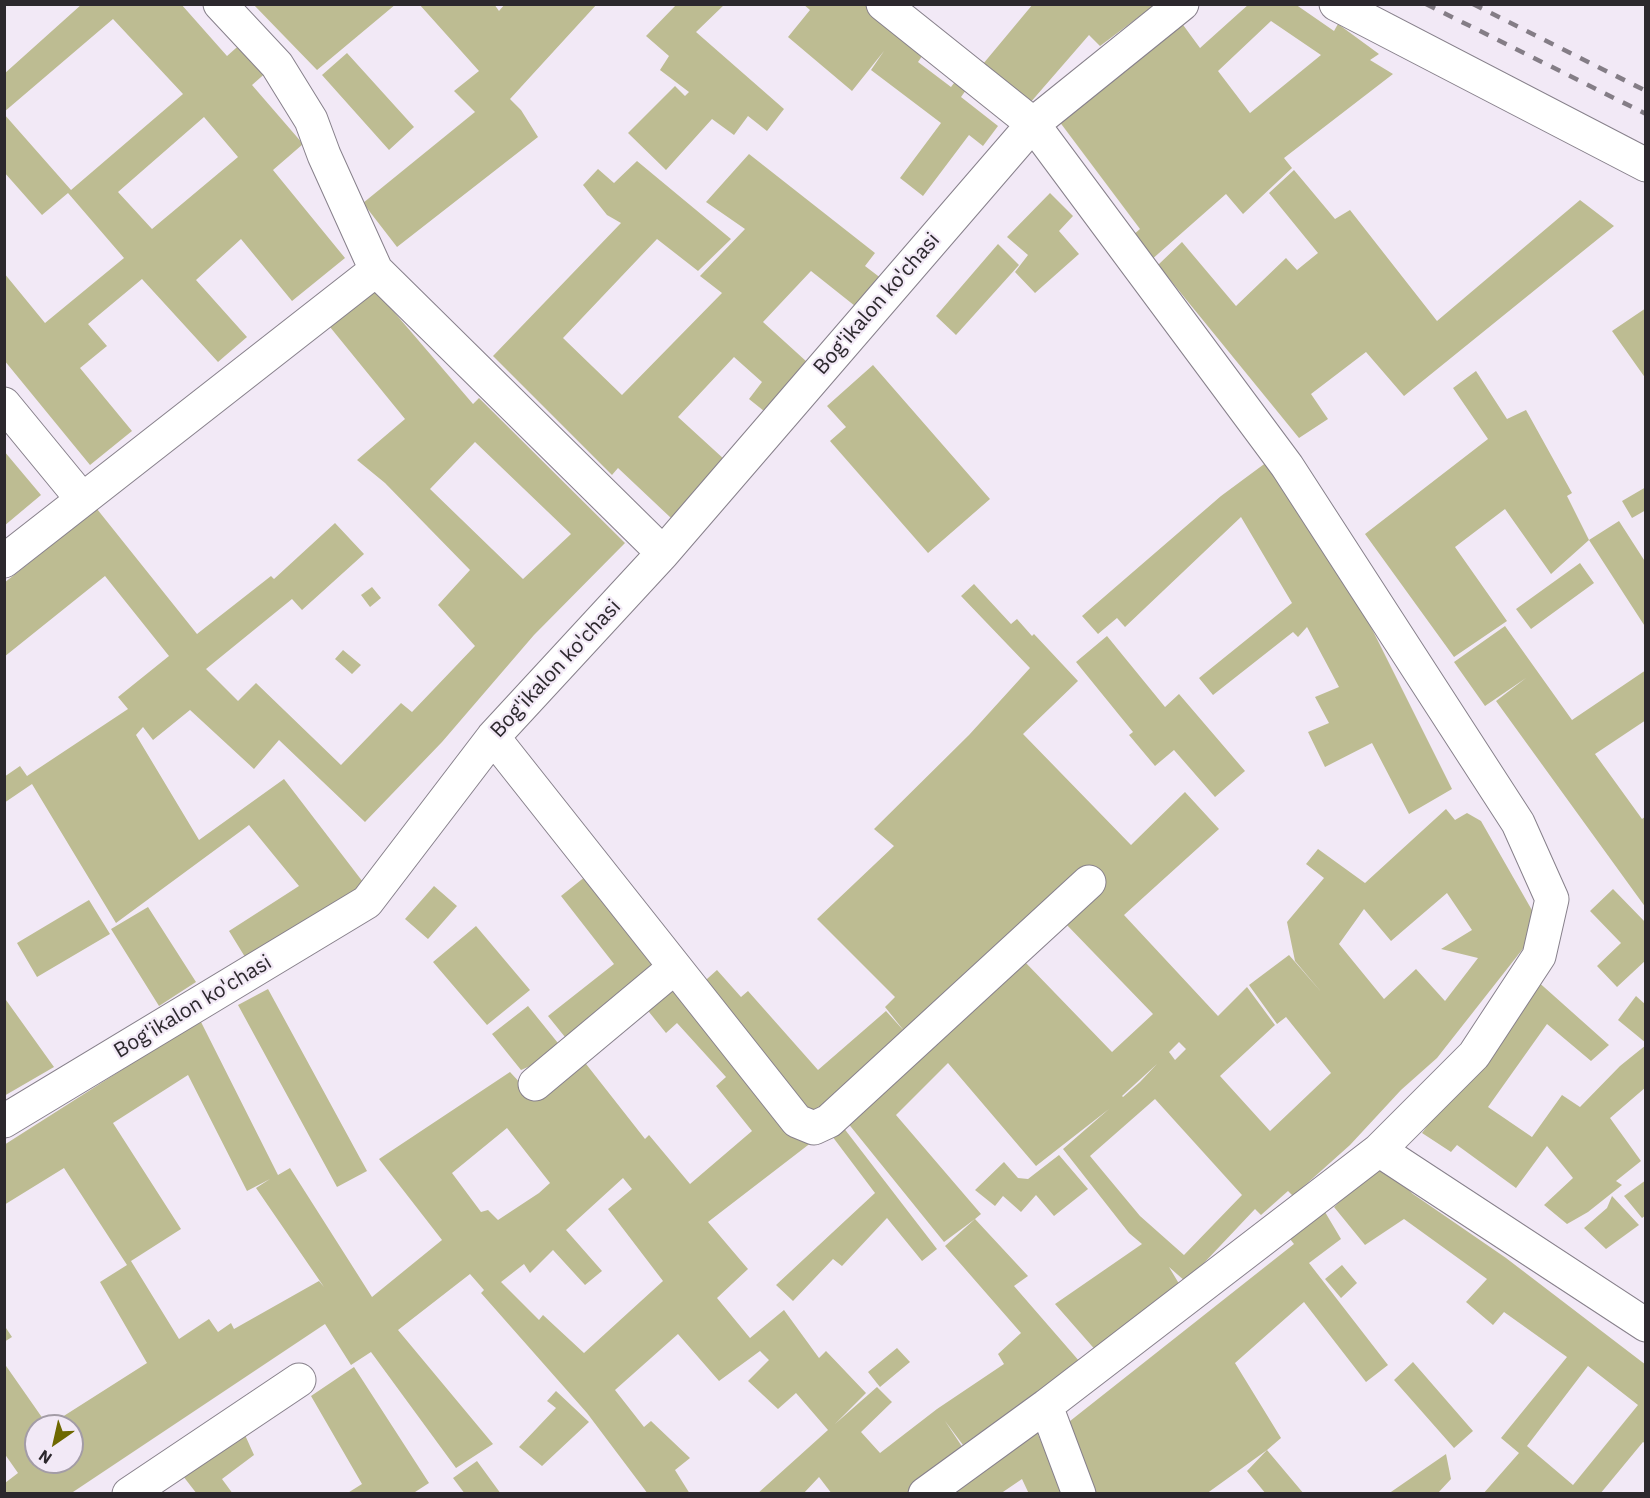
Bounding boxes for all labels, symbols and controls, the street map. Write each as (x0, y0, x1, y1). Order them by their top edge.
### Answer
street label: Bog'ikalon ko'chasi (809, 228, 945, 380)
street label: Bog'ikalon ko'chasi (486, 595, 626, 743)
street label: Bog'ikalon ko'chasi (110, 950, 276, 1064)
north arrow (24, 1414, 84, 1474)
text: N (35, 1446, 55, 1469)

